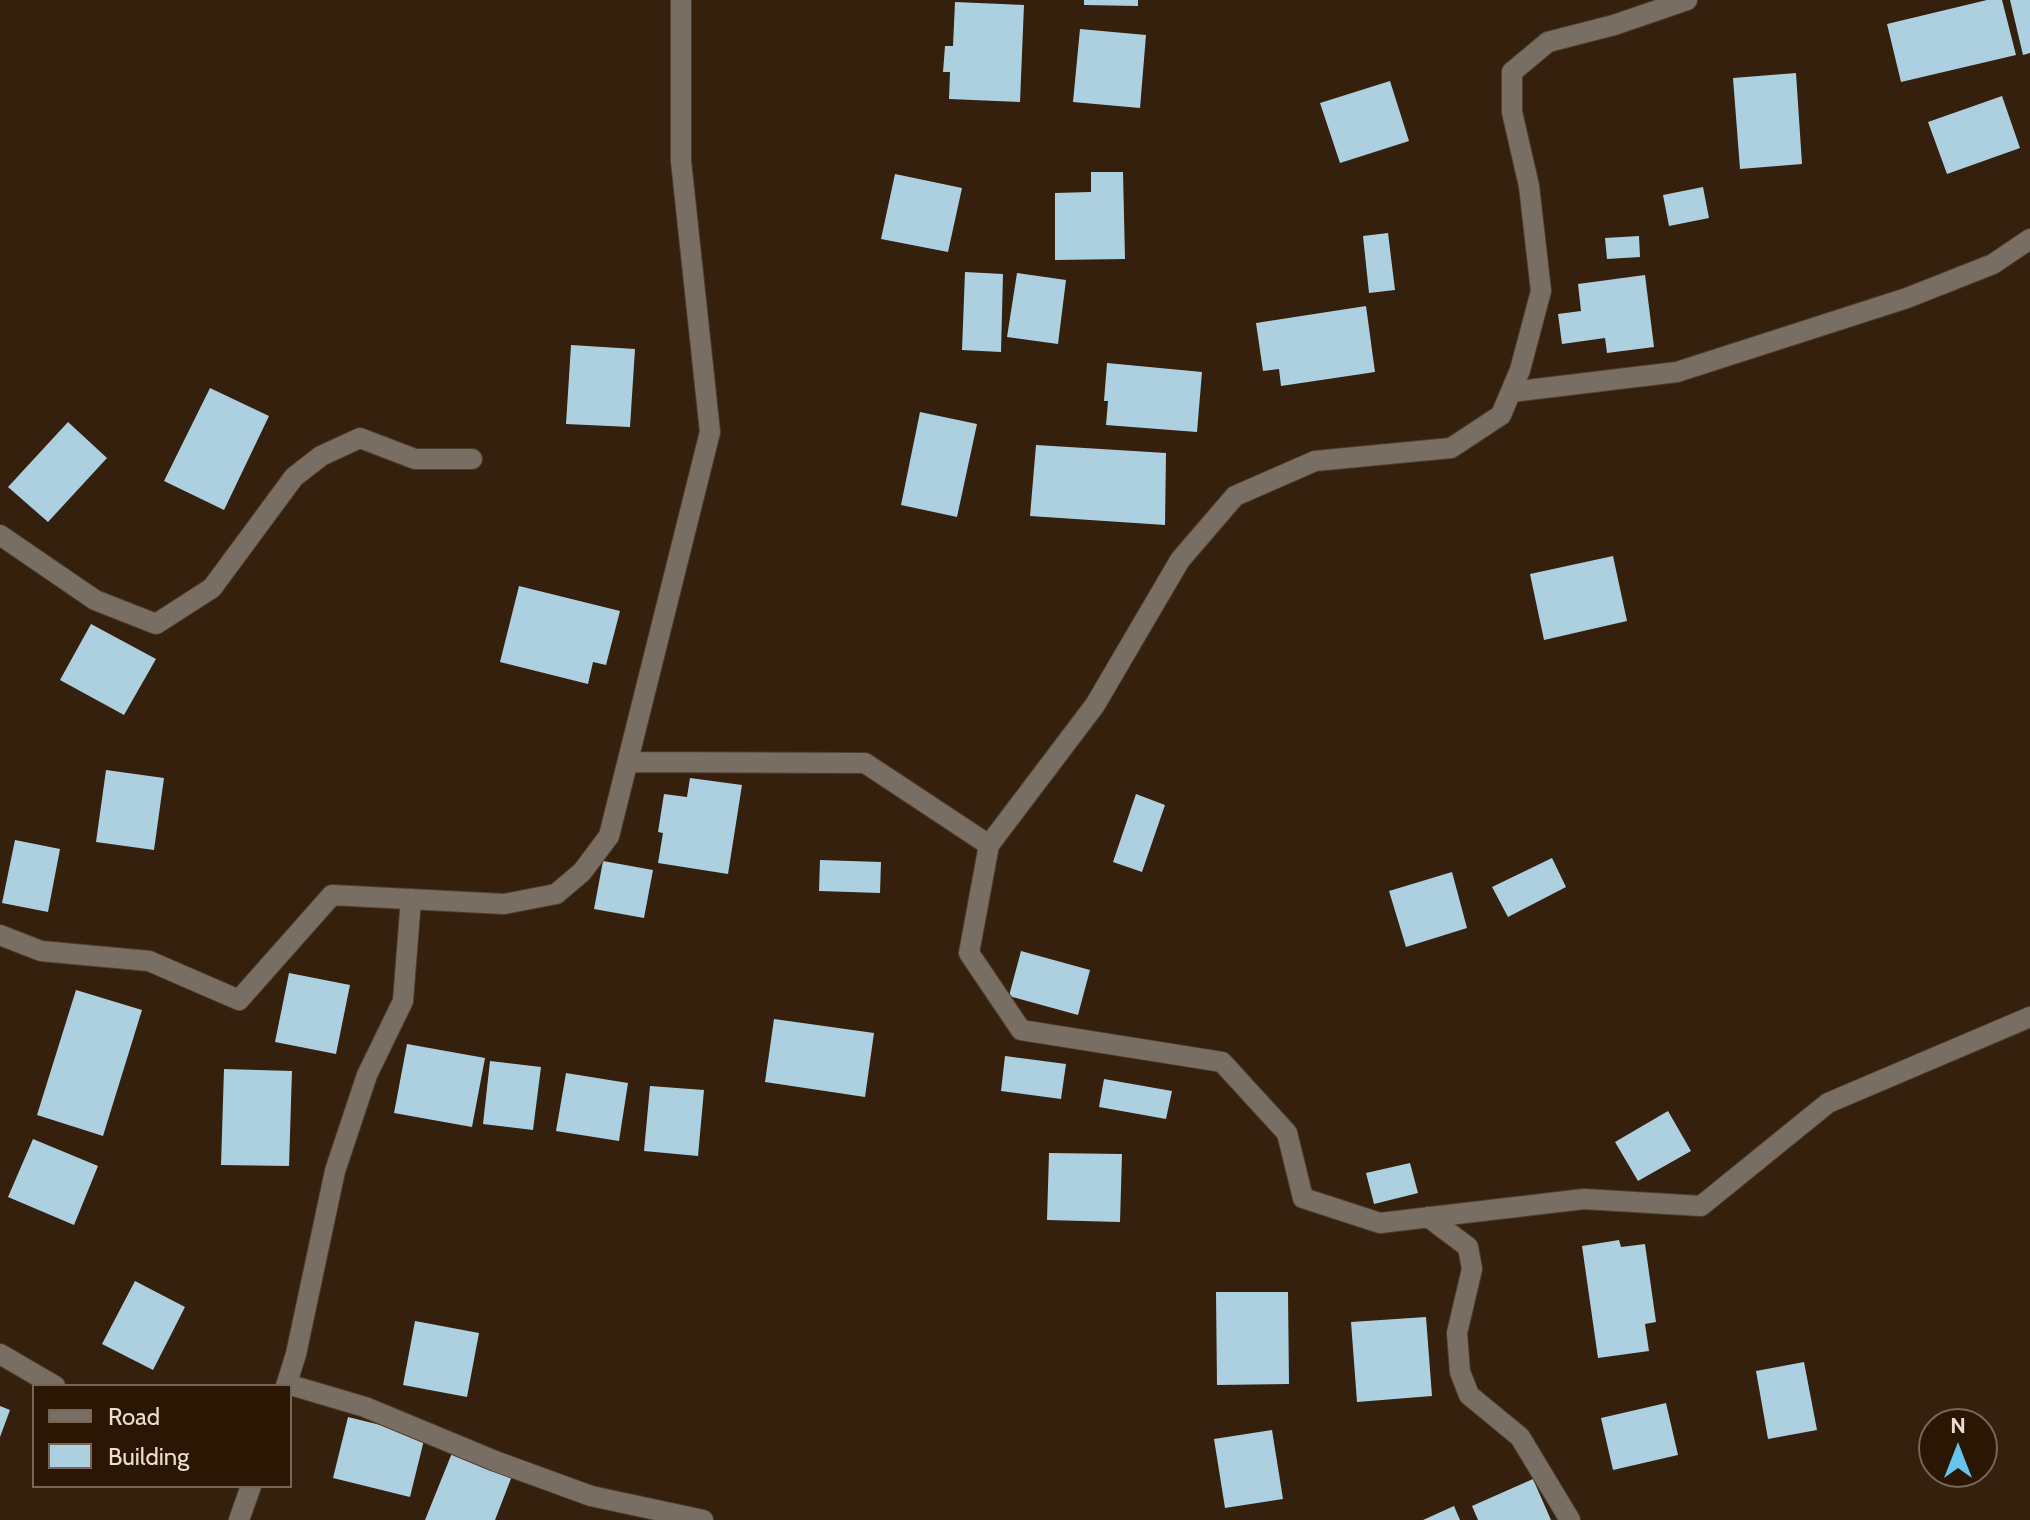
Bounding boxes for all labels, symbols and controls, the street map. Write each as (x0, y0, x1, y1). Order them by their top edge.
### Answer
legend (32, 1384, 292, 1488)
text: Road (108, 1402, 160, 1431)
north arrow (1918, 1408, 1998, 1488)
text: N (1950, 1412, 1966, 1439)
text: Building (108, 1442, 189, 1471)

